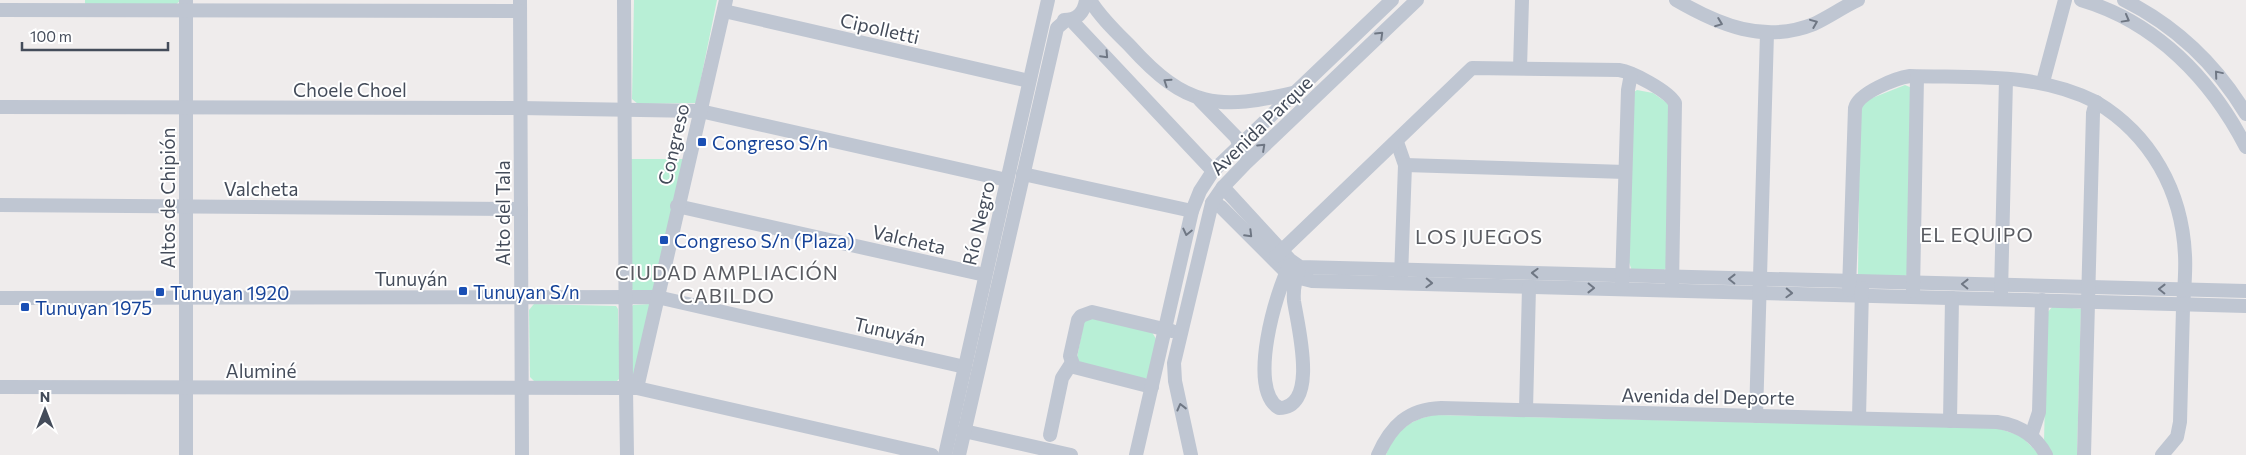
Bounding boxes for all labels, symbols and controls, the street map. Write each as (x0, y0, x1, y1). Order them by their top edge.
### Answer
street label: Cipolletti (838, 8, 922, 48)
one-way arrow (2121, 12, 2130, 22)
one-way arrow (1714, 17, 1723, 27)
one-way arrow (1809, 19, 1818, 29)
scale bar (22, 20, 169, 52)
text: 100 m (30, 27, 72, 45)
one-way arrow (1374, 32, 1383, 41)
one-way arrow (1099, 49, 1108, 58)
street label: Avenida Parque (1205, 71, 1317, 179)
one-way arrow (2216, 71, 2224, 80)
street label: Choele Choel (293, 78, 407, 101)
one-way arrow (1163, 79, 1172, 89)
street label: Congreso (652, 101, 694, 187)
street label: Altos de Chipión (156, 128, 179, 268)
place label: Congreso S/n (712, 131, 828, 154)
marker: Congreso S/n (696, 136, 708, 148)
one-way arrow (1257, 144, 1266, 153)
street label: Alto del Tala (491, 160, 514, 266)
street label: Valcheta (224, 177, 298, 200)
street label: Río Negro (957, 179, 999, 267)
street label: Valcheta (870, 219, 948, 259)
district label: EL EQUIPO (1920, 222, 2034, 246)
district label: LOS JUEGOS (1415, 224, 1543, 248)
one-way arrow (1182, 227, 1193, 236)
one-way arrow (1243, 228, 1252, 237)
place label: Congreso S/n (Plaza) (674, 229, 855, 252)
marker: Congreso S/n (Plaza) (658, 234, 670, 246)
district label: CIUDAD AMPLIACIÓN CABILDO (615, 260, 839, 307)
street label: Tunuyán (374, 267, 448, 290)
one-way arrow (1531, 268, 1538, 278)
one-way arrow (1728, 274, 1736, 284)
one-way arrow (1425, 278, 1433, 288)
one-way arrow (1961, 279, 1968, 289)
place label: Tunuyan S/n (473, 280, 580, 303)
place label: Tunuyan 1920 (170, 281, 289, 304)
one-way arrow (1588, 283, 1595, 293)
one-way arrow (2158, 284, 2166, 294)
marker: Tunuyan S/n (457, 285, 469, 297)
marker: Tunuyan 1920 (154, 286, 166, 298)
one-way arrow (1785, 288, 1793, 298)
place label: Tunuyan 1975 (35, 296, 152, 319)
marker: Tunuyan 1975 (19, 301, 31, 313)
street label: Tunuyán (852, 312, 928, 350)
street label: Aluminé (226, 359, 296, 382)
street label: Avenida del Deporte (1621, 383, 1795, 409)
north arrow (20, 385, 70, 435)
text: N (40, 388, 50, 405)
one-way arrow (1176, 403, 1187, 412)

